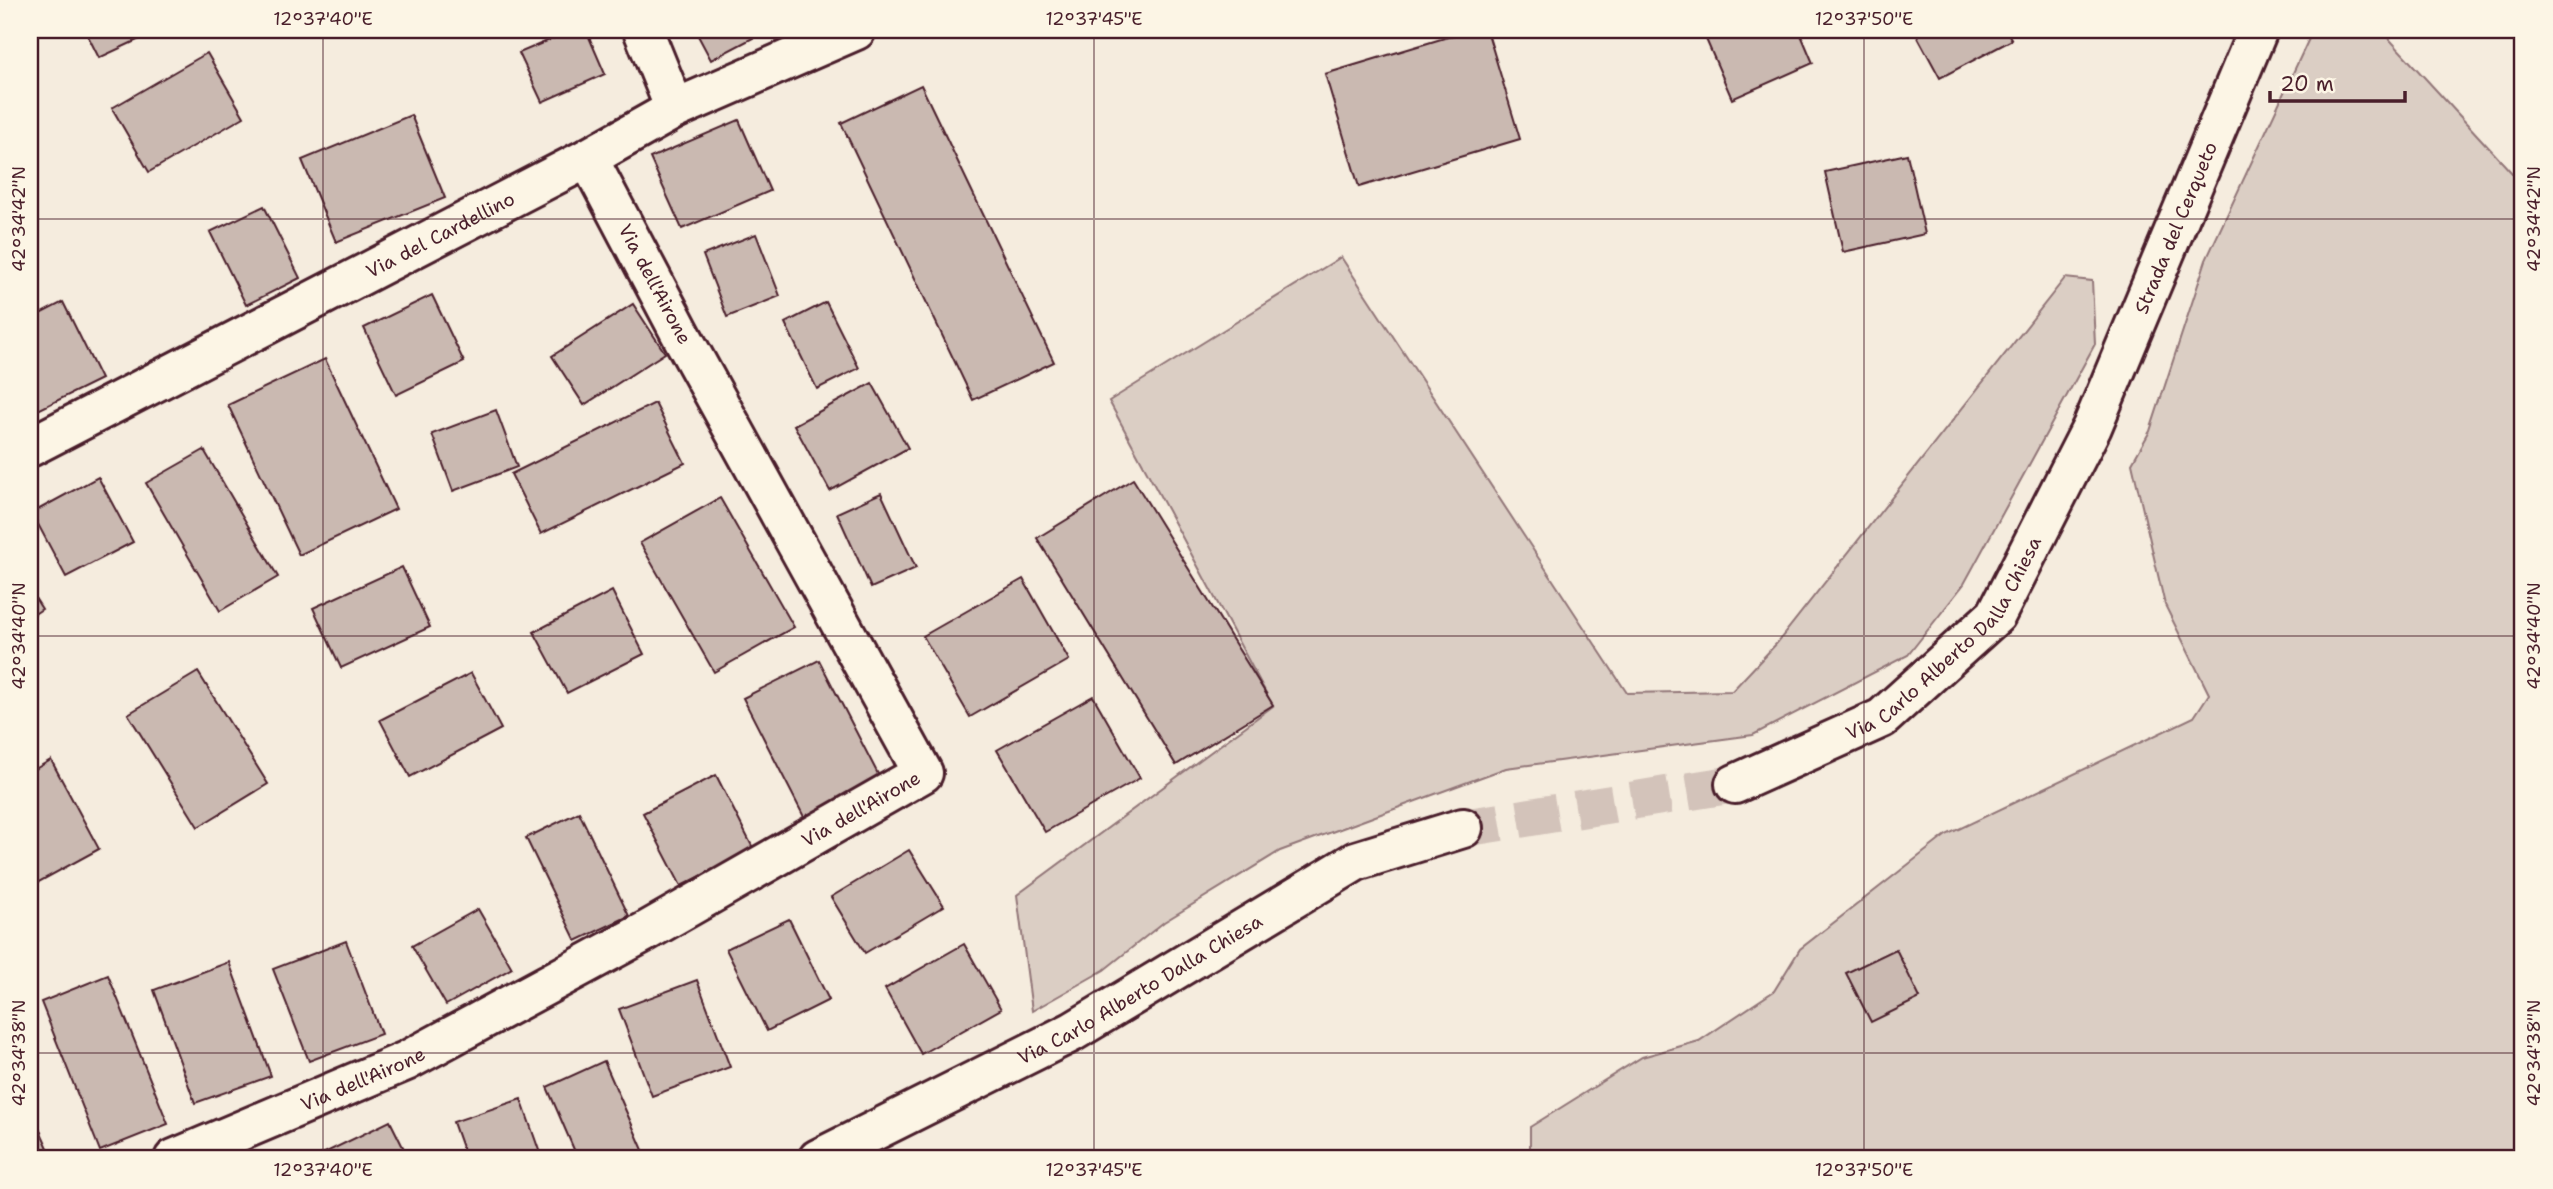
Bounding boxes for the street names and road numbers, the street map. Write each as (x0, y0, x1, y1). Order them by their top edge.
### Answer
street label: Strada del Cerqueto (2128, 138, 2222, 317)
street label: Via del Cardellino (362, 186, 519, 283)
street label: Via dell'Airone (613, 219, 697, 349)
street label: Via Carlo Alberto Dalla Chiesa (1841, 532, 2047, 745)
street label: Via dell'Airone (797, 765, 925, 852)
street label: Via Carlo Alberto Dalla Chiesa (1013, 908, 1267, 1070)
street label: Via dell'Airone (297, 1041, 429, 1117)

